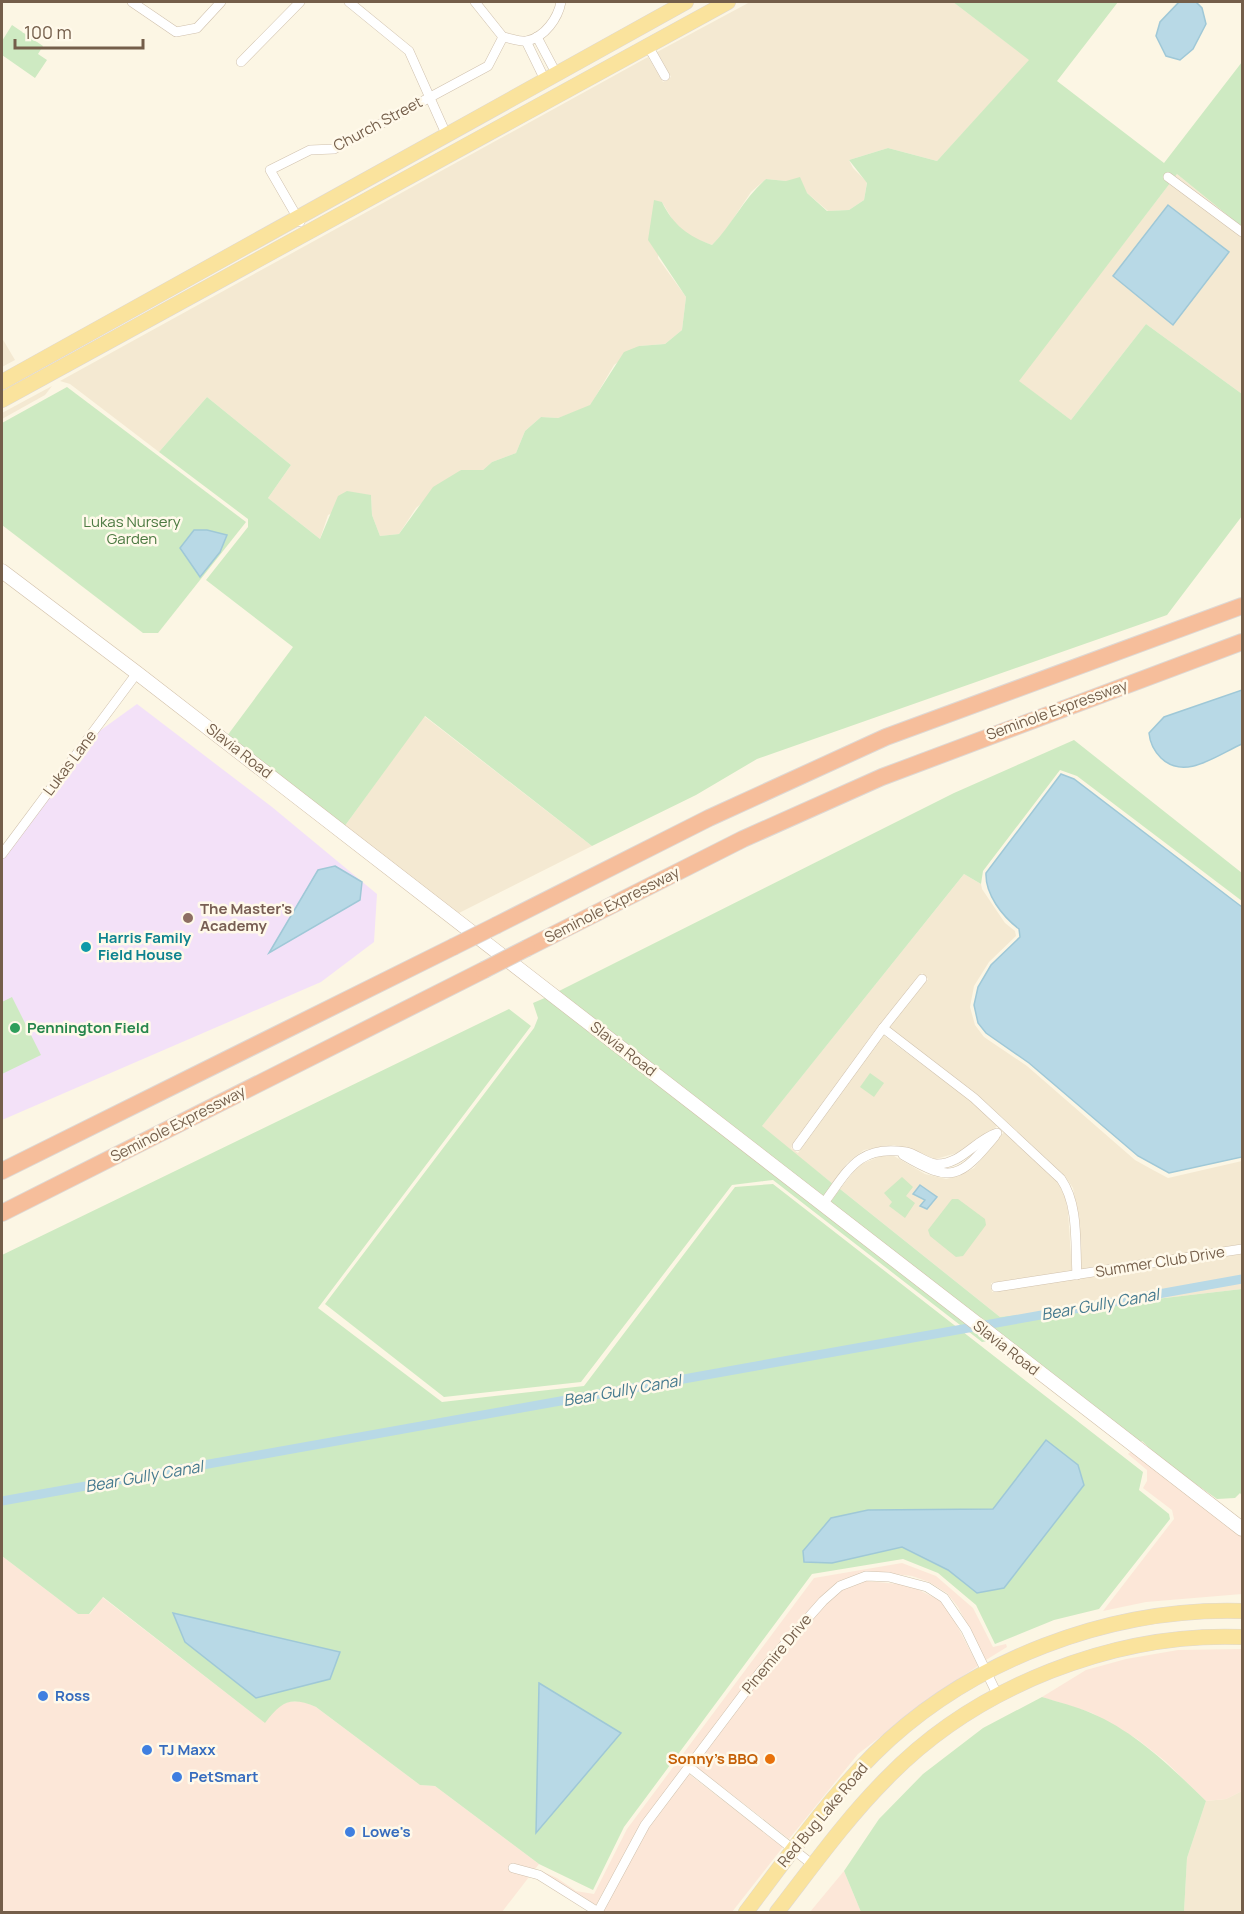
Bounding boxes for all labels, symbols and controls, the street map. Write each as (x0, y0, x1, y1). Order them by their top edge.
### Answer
scale bar (15, 12, 142, 50)
text: 100 m (24, 20, 72, 44)
street label: Church Street (330, 91, 426, 156)
park label: Lukas Nursery Garden (83, 511, 181, 549)
street label: Seminole Expressway (983, 674, 1130, 745)
street label: Slavia Road (202, 718, 277, 783)
street label: Lukas Lane (38, 726, 101, 800)
street label: Seminole Expressway (541, 861, 683, 948)
place label: The Master's Academy (200, 898, 292, 936)
marker: The Master's Academy (181, 911, 195, 925)
place label: Harris Family Field House (98, 927, 192, 965)
marker: Harris Family Field House (79, 940, 93, 954)
street label: Slavia Road (586, 1016, 661, 1081)
place label: Pennington Field (27, 1017, 149, 1038)
marker: Pennington Field (8, 1021, 22, 1035)
street label: Seminole Expressway (107, 1080, 249, 1167)
street label: Summer Club Drive (1094, 1241, 1226, 1282)
water label: Bear Gully Canal (1039, 1282, 1163, 1325)
street label: Slavia Road (969, 1315, 1044, 1380)
water label: Bear Gully Canal (561, 1368, 685, 1411)
water label: Bear Gully Canal (83, 1454, 207, 1497)
street label: Pinemire Drive (737, 1609, 816, 1698)
place label: Ross (55, 1685, 90, 1706)
marker: Ross (36, 1689, 50, 1703)
place label: TJ Maxx (159, 1739, 216, 1760)
marker: TJ Maxx (140, 1743, 154, 1757)
place label: Sonny's BBQ (668, 1748, 758, 1769)
marker: Sonny's BBQ (763, 1752, 777, 1766)
street label: Red Bug Lake Road (773, 1758, 873, 1871)
place label: PetSmart (189, 1766, 258, 1787)
marker: PetSmart (170, 1770, 184, 1784)
place label: Lowe's (362, 1821, 411, 1842)
marker: Lowe's (343, 1825, 357, 1839)

